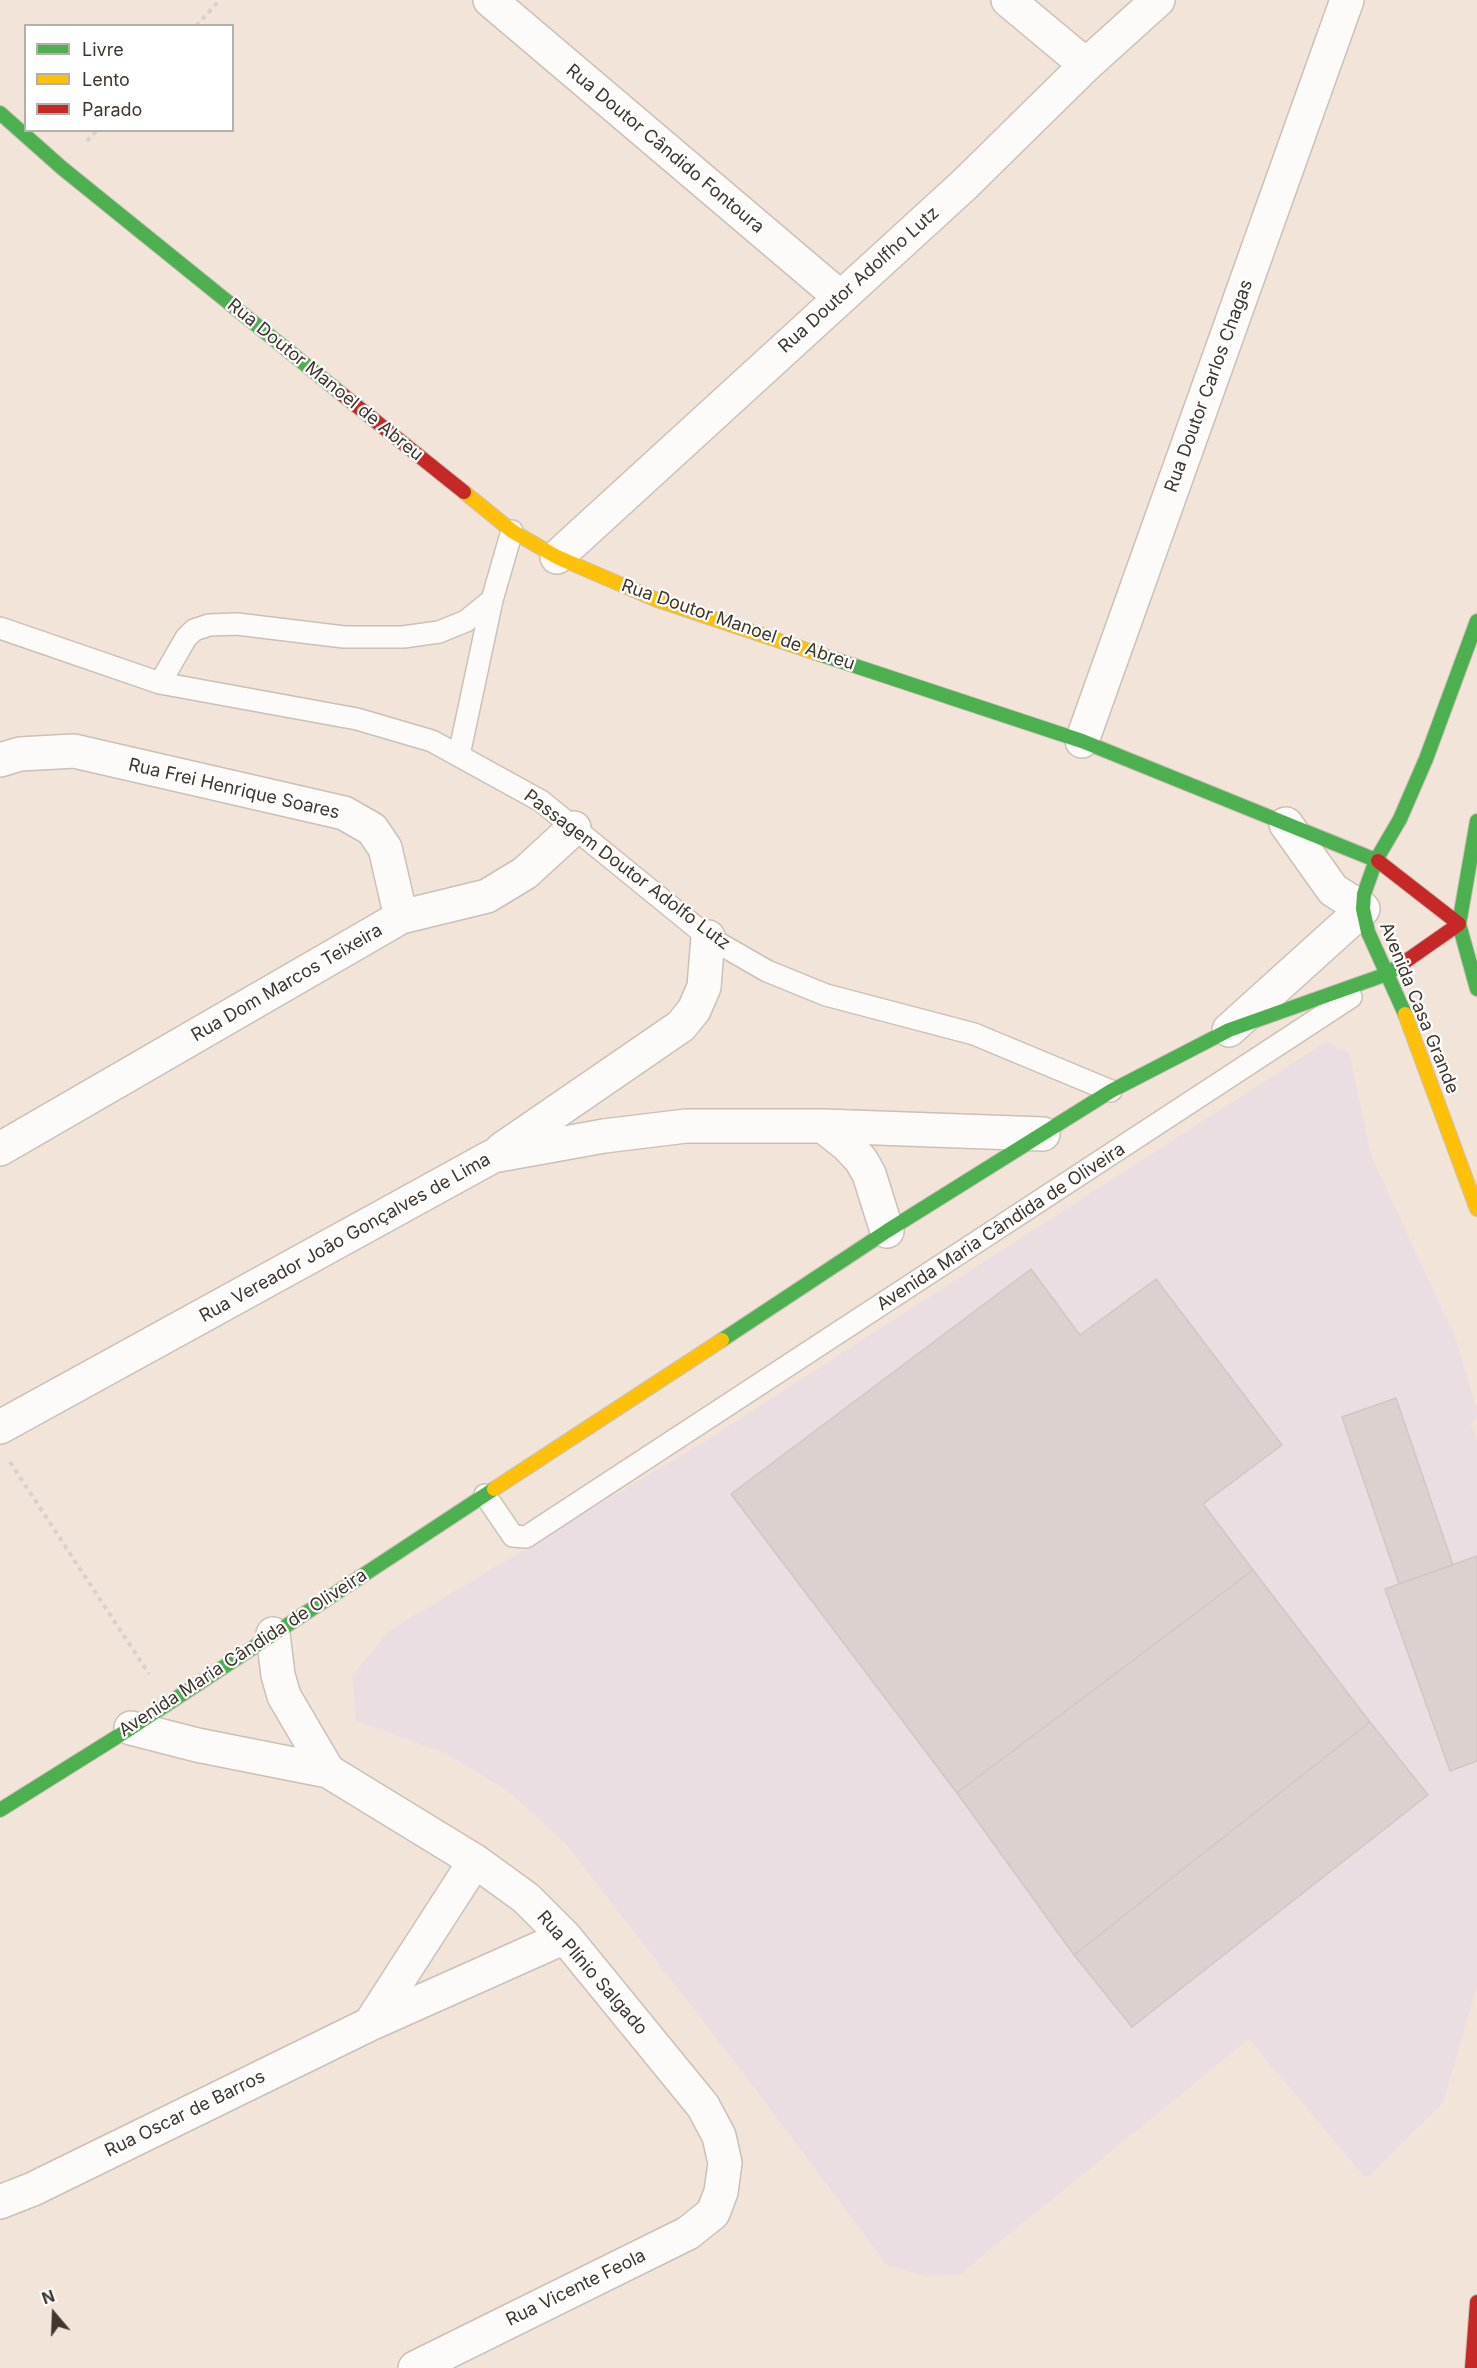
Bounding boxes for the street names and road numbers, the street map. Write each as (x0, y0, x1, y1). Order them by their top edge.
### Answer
street label: Rua Doutor Cândido Fontoura (562, 60, 768, 238)
street label: Rua Doutor Adolfho Lutz (774, 202, 944, 358)
street label: Rua Doutor Carlos Chagas (1160, 277, 1258, 495)
street label: Rua Doutor Manoel de Abreu (223, 294, 427, 466)
street label: Rua Doutor Manoel de Abreu (618, 575, 858, 675)
street label: Rua Frei Henrique Soares (126, 754, 342, 824)
street label: Passagem Doutor Adolfo Lutz (519, 785, 735, 955)
street label: Rua Dom Marcos Teixeira (188, 919, 386, 1047)
street label: Avenida Casa Grande (1375, 919, 1463, 1097)
street label: Avenida Maria Cândida de Oliveira (873, 1139, 1129, 1315)
street label: Rua Vereador João Gonçalves de Lima (196, 1149, 494, 1327)
street label: Avenida Maria Cândida de Oliveira (115, 1565, 371, 1741)
street label: Rua Plínio Salgado (532, 1907, 652, 2039)
street label: Rua Oscar de Barros (101, 2066, 269, 2162)
street label: Rua Vicente Feola (503, 2245, 649, 2331)

